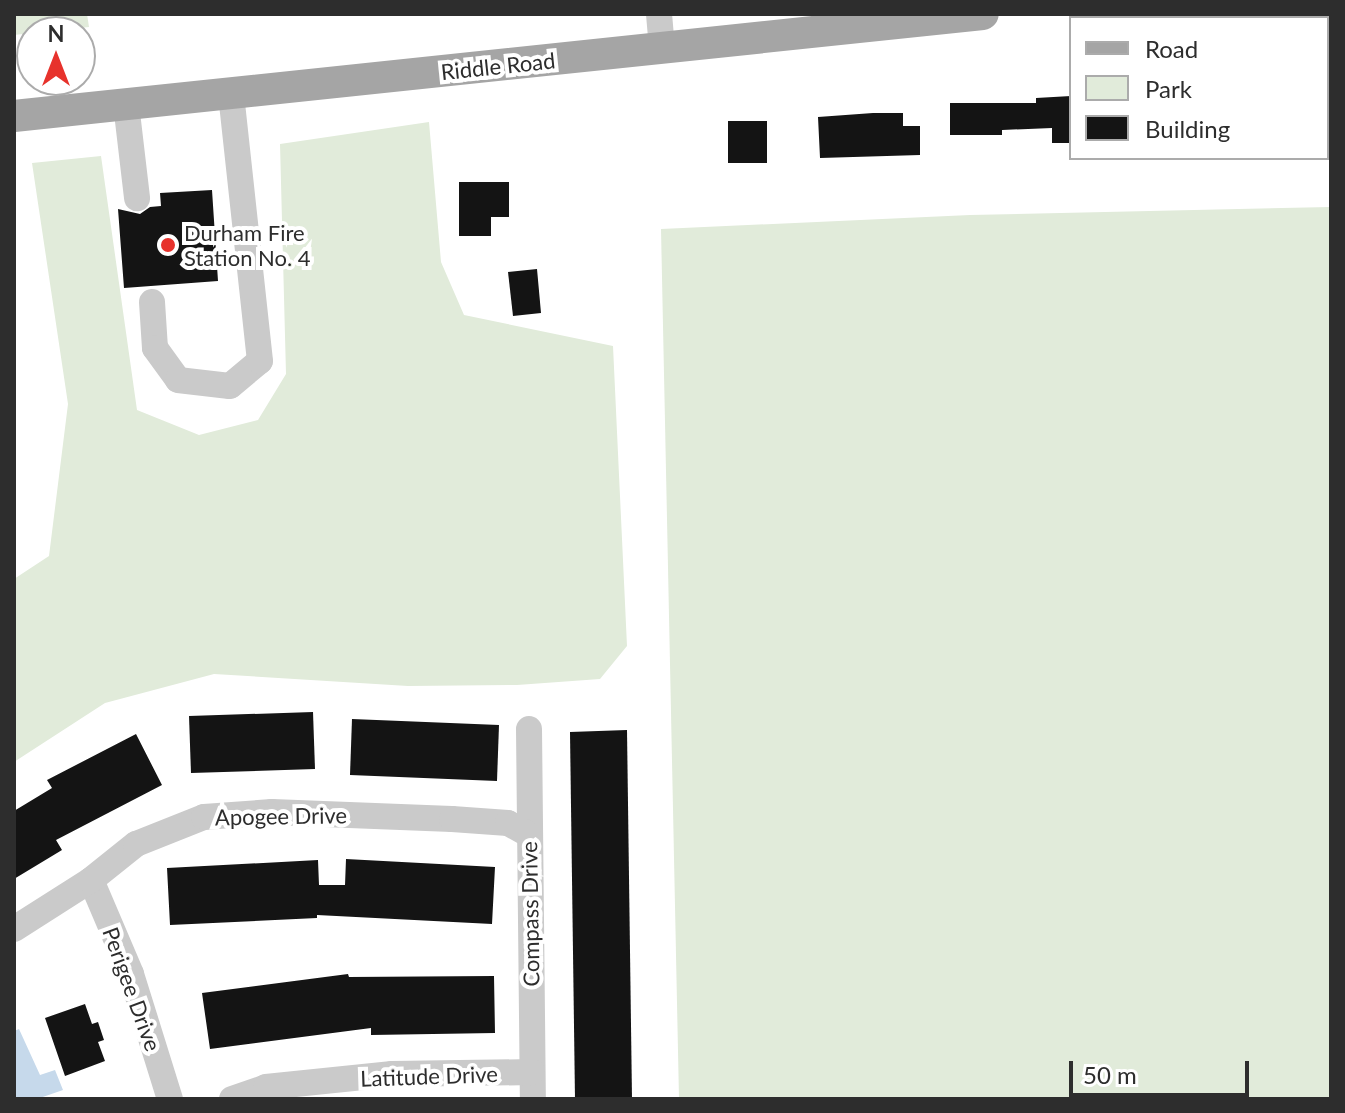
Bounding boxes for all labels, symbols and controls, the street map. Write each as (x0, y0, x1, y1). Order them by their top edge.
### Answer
north arrow (16, 16, 96, 96)
legend (1069, 16, 1329, 160)
text: N (48, 20, 64, 47)
text: Road (1145, 34, 1198, 63)
street label: Riddle Road (440, 47, 556, 85)
text: Park (1145, 74, 1192, 103)
text: Building (1145, 114, 1230, 143)
place label: Durham Fire Station No. 4 (184, 219, 311, 270)
marker: Durham Fire Station No. 4 (159, 236, 177, 254)
street label: Apogee Drive (215, 802, 347, 830)
street label: Compass Drive (516, 841, 544, 987)
street label: Perigee Drive (97, 923, 167, 1055)
scale bar (1073, 1045, 1253, 1095)
street label: Latitude Drive (360, 1060, 498, 1092)
text: 50 m (1083, 1060, 1137, 1089)

